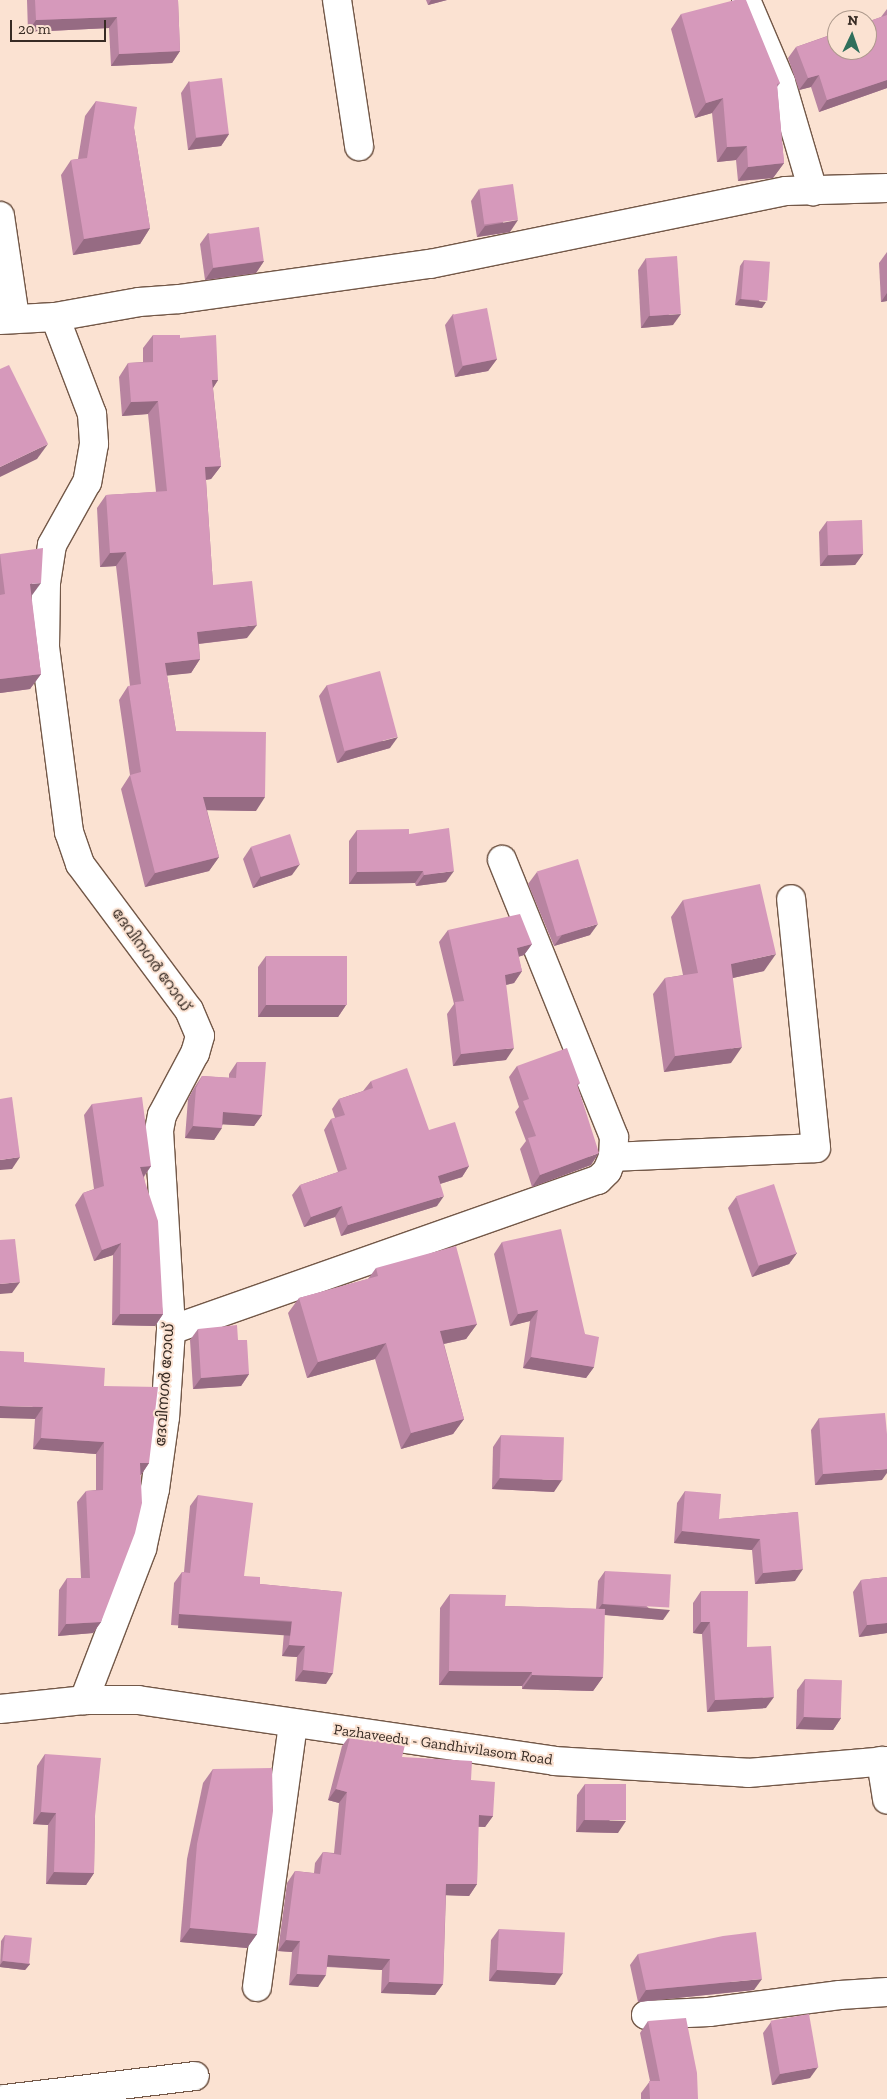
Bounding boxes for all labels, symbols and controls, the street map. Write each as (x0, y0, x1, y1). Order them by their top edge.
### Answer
scale bar (12, 10, 109, 42)
north arrow (827, 10, 877, 60)
text: N (847, 12, 859, 29)
text: 20 m (18, 20, 51, 38)
street label: ദേവിനഗർ റോഡ് (108, 905, 194, 1015)
street label: ദേവിനഗർ റോഡ് (152, 1323, 178, 1447)
street label: Pazhaveedu - Gandhivilasom Road (332, 1721, 554, 1769)

